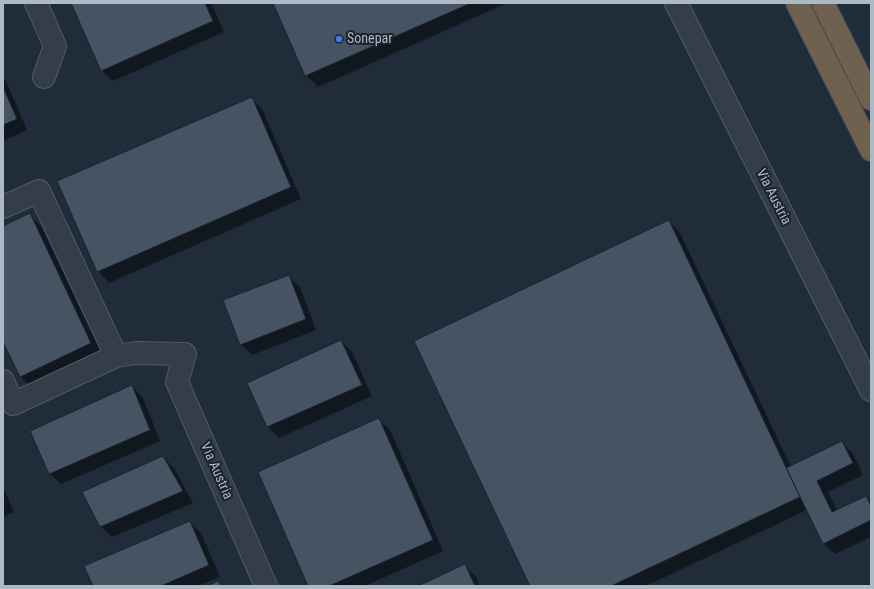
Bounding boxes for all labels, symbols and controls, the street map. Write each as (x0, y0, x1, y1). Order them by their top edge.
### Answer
place label: Sonepar (347, 31, 393, 47)
marker: Sonepar (334, 34, 344, 44)
street label: Via Austria (752, 166, 794, 228)
street label: Via Austria (196, 440, 236, 502)

